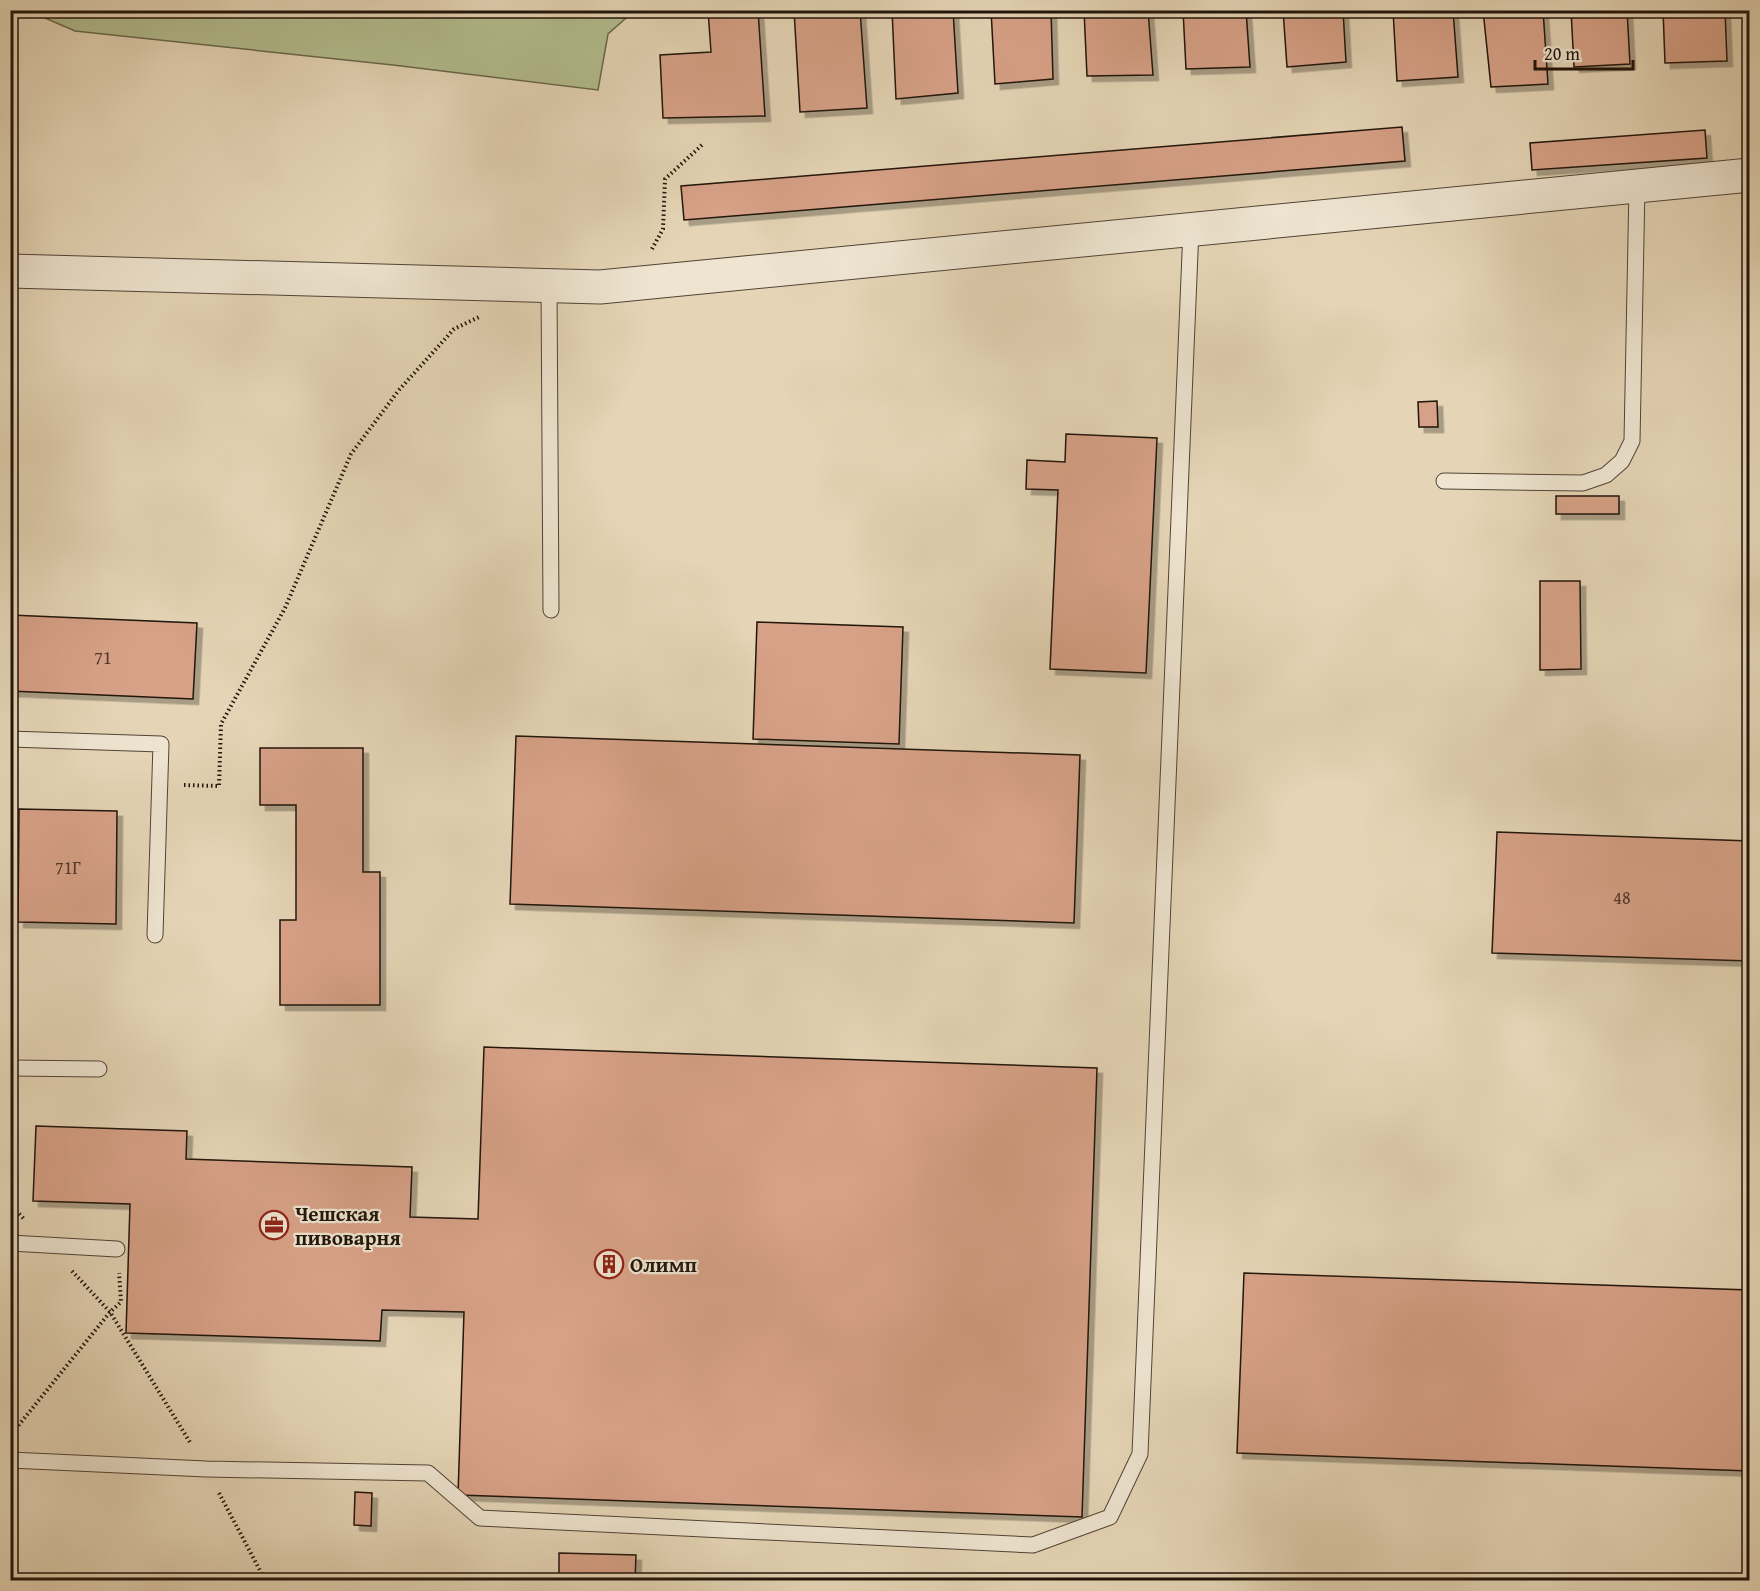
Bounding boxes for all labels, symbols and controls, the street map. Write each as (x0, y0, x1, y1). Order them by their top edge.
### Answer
scale bar (1535, 33, 1632, 71)
text: 20 m (1544, 40, 1580, 67)
house number: 71 (94, 644, 112, 671)
house number: 71Г (55, 854, 81, 881)
house number: 48 (1613, 884, 1631, 911)
place label: Чешская пивоварня (295, 1198, 401, 1253)
office icon: Чешская пивоварня (258, 1209, 290, 1241)
building icon: Олимп (593, 1248, 625, 1280)
place label: Олимп (630, 1249, 697, 1280)

